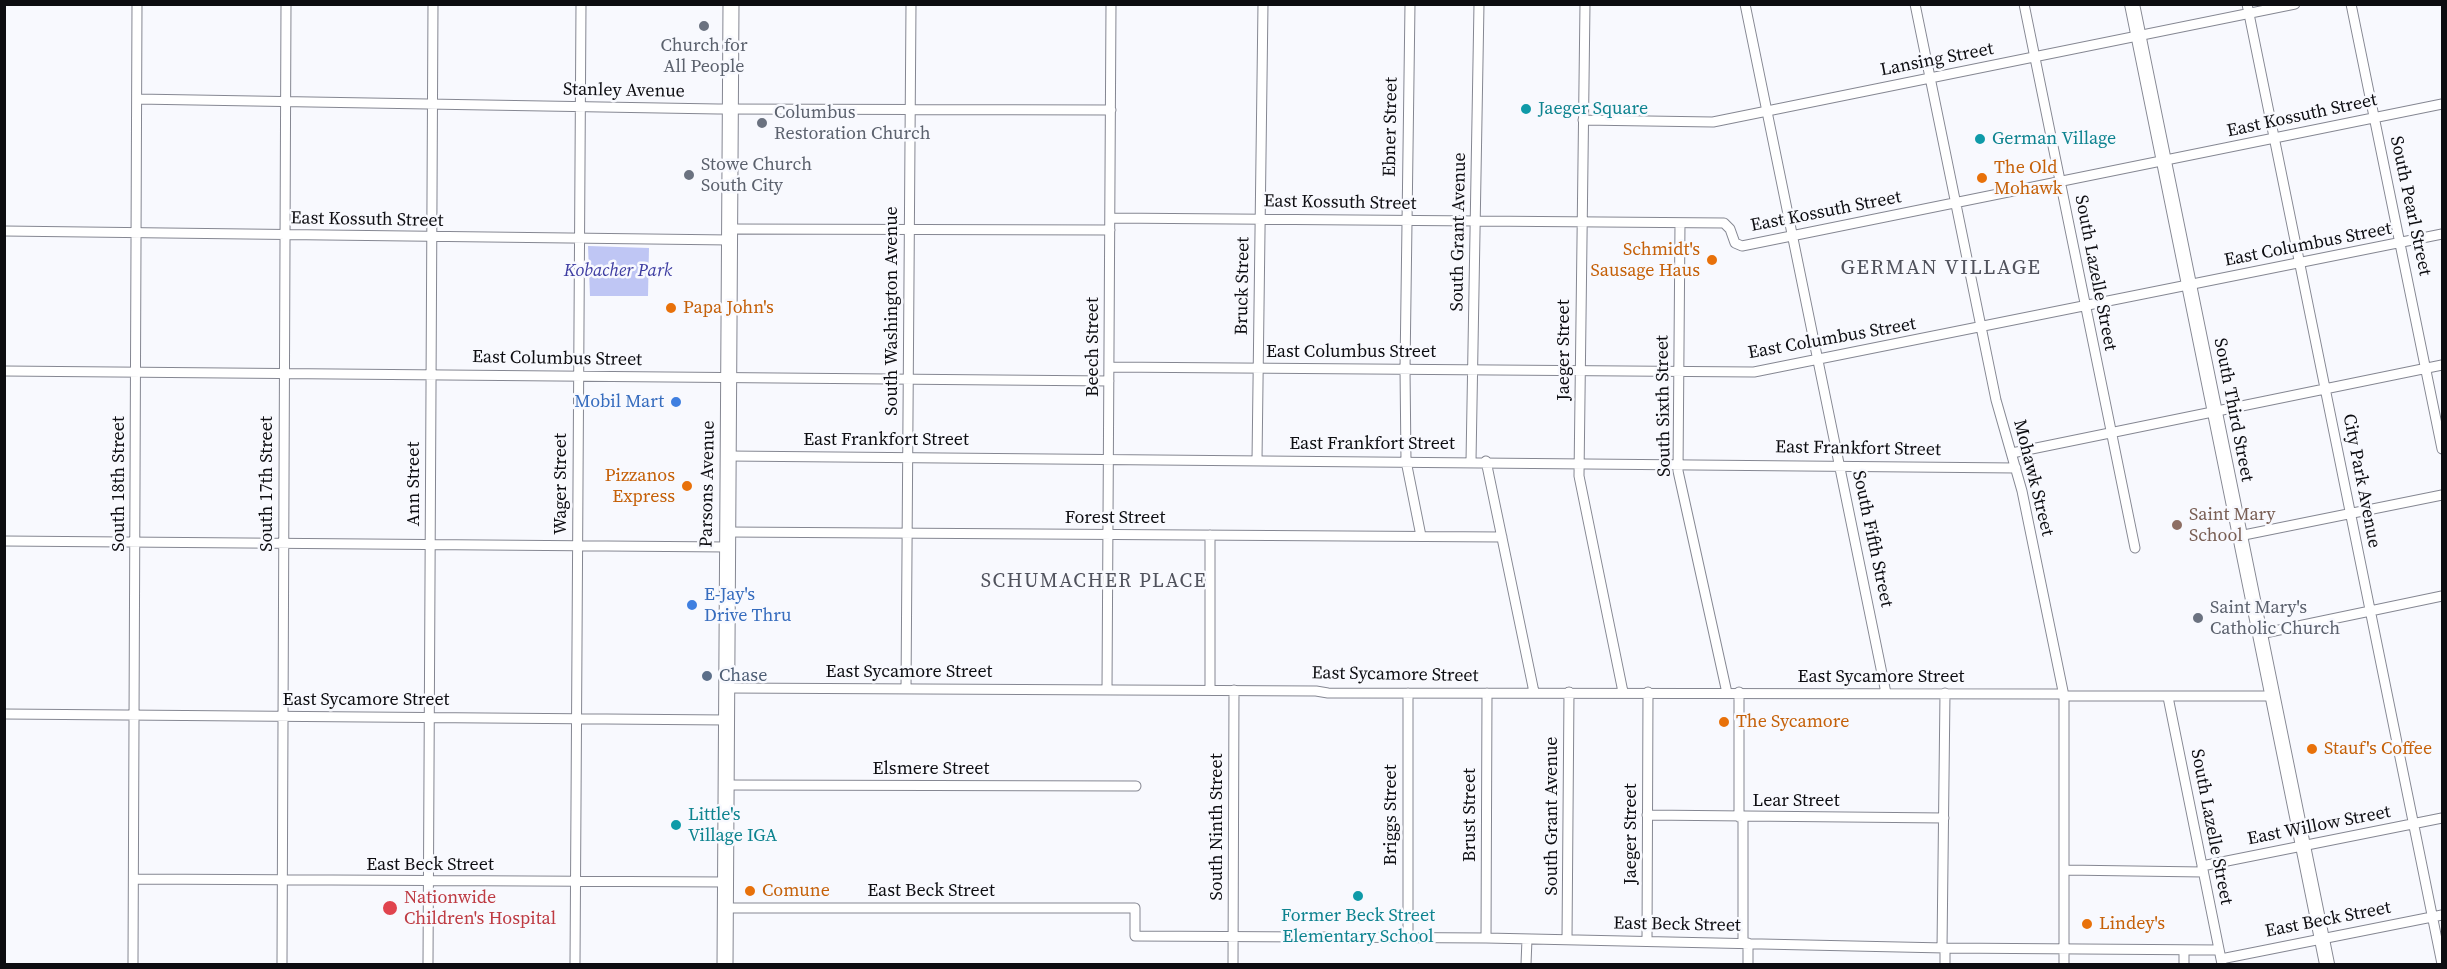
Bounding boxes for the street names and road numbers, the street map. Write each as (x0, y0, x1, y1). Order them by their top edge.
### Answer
street label: Lansing Street (1879, 38, 1995, 82)
street label: Ebner Street (1379, 77, 1403, 177)
street label: Stanley Avenue (563, 79, 685, 103)
street label: East Kossuth Street (2225, 90, 2379, 142)
street label: South Pearl Street (2385, 134, 2435, 278)
street label: South Grant Avenue (1447, 152, 1471, 312)
street label: East Kossuth Street (1749, 187, 1903, 237)
street label: East Kossuth Street (1263, 191, 1417, 215)
street label: South Lazelle Street (2069, 193, 2121, 353)
street label: South Washington Avenue (881, 206, 903, 416)
street label: East Kossuth Street (290, 208, 444, 232)
street label: East Columbus Street (2222, 218, 2394, 272)
street label: Bruck Street (1231, 237, 1255, 335)
street label: Beech Street (1082, 297, 1104, 397)
street label: Jaeger Street (1553, 299, 1575, 401)
street label: East Columbus Street (1746, 314, 1918, 364)
street label: South Sixth Street (1652, 335, 1676, 477)
street label: South Third Street (2208, 336, 2258, 484)
street label: East Columbus Street (1266, 341, 1436, 363)
street label: East Columbus Street (472, 347, 642, 371)
street label: City Park Avenue (2337, 412, 2385, 550)
street label: South 18th Street (108, 416, 130, 552)
street label: South 17th Street (256, 416, 278, 552)
street label: Mohawk Street (2008, 418, 2058, 538)
street label: Parsons Avenue (696, 420, 720, 548)
street label: East Frankfort Street (803, 429, 969, 451)
street label: Wager Street (550, 433, 572, 535)
street label: East Frankfort Street (1289, 433, 1455, 455)
street label: East Frankfort Street (1775, 437, 1941, 461)
street label: Ann Street (403, 442, 425, 526)
street label: South Fifth Street (1847, 469, 1897, 609)
street label: Forest Street (1065, 507, 1165, 529)
street label: East Sycamore Street (826, 661, 992, 683)
street label: East Sycamore Street (1311, 663, 1479, 687)
street label: East Sycamore Street (1798, 666, 1964, 688)
street label: East Sycamore Street (283, 689, 449, 711)
street label: South Grant Avenue (1541, 737, 1563, 895)
street label: South Lazelle Street (2185, 747, 2237, 907)
street label: South Ninth Street (1206, 753, 1228, 901)
street label: Elsmere Street (873, 758, 989, 780)
street label: Briggs Street (1380, 764, 1402, 866)
street label: Brust Street (1459, 768, 1481, 862)
street label: Jaeger Street (1620, 783, 1642, 885)
street label: Lear Street (1752, 790, 1840, 812)
street label: East Willow Street (2246, 802, 2392, 850)
street label: East Beck Street (366, 854, 494, 876)
street label: East Beck Street (867, 880, 995, 902)
street label: East Beck Street (2263, 897, 2393, 943)
street label: East Beck Street (1613, 913, 1741, 937)

